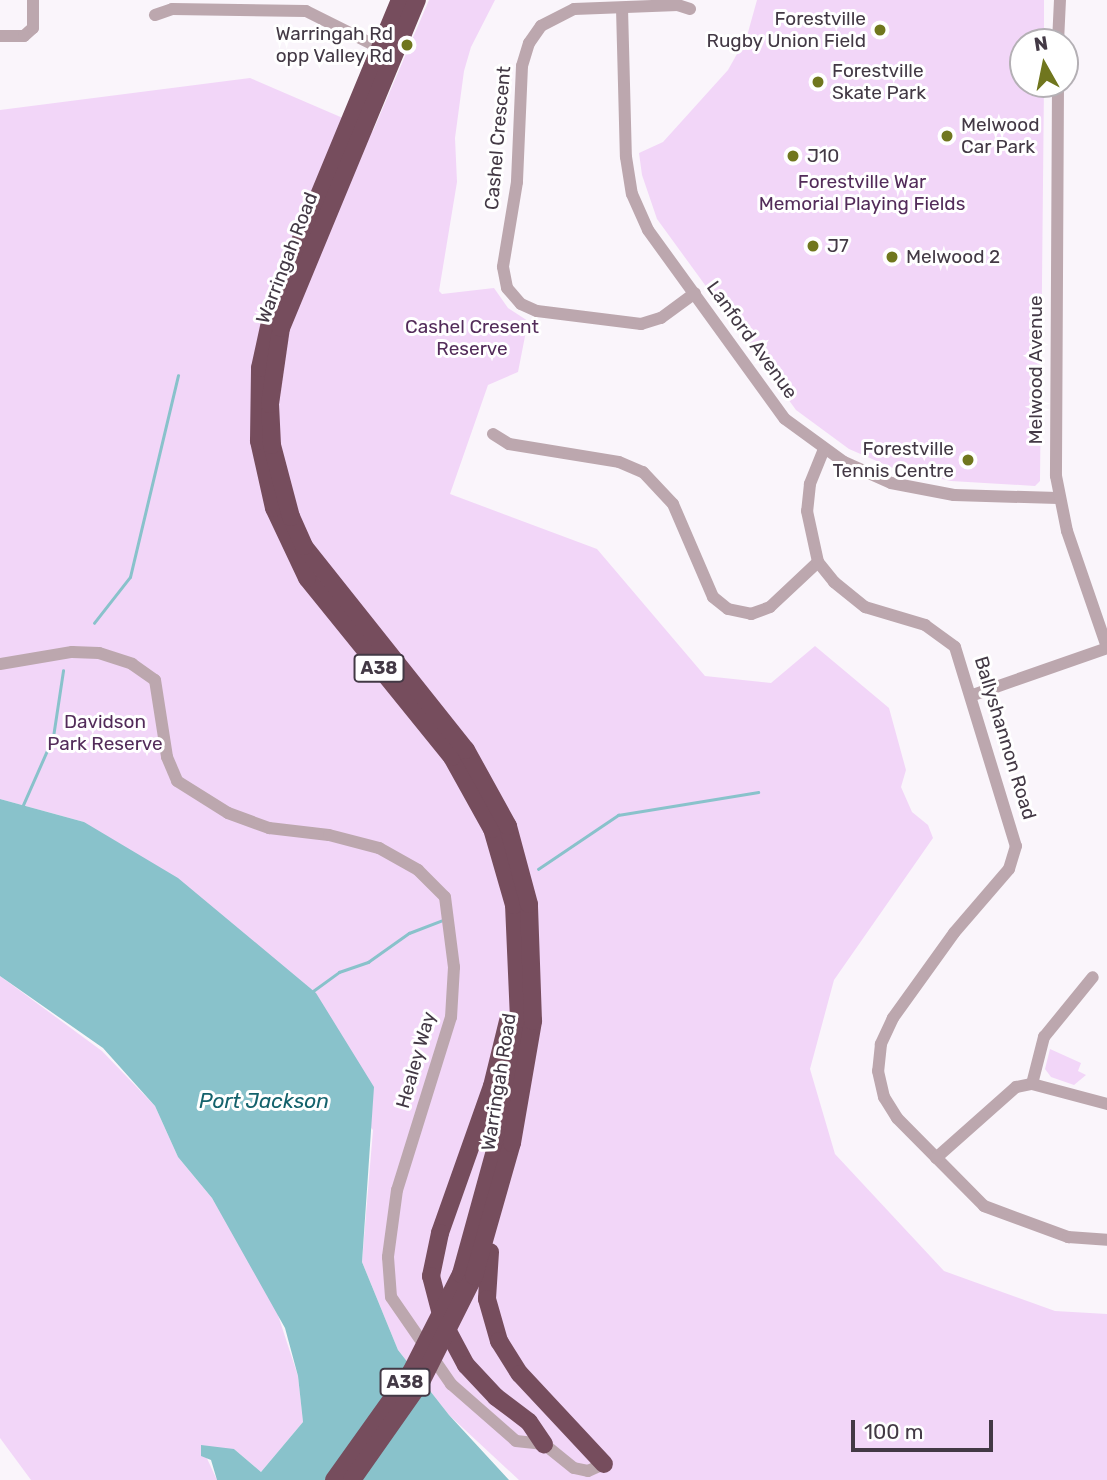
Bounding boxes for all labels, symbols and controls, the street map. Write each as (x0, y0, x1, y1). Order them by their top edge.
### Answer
place label: Forestville Rugby Union Field (706, 8, 866, 52)
marker: Forestville Rugby Union Field (872, 22, 888, 38)
place label: Warringah Rd opp Valley Rd (275, 23, 393, 67)
north arrow (1009, 28, 1079, 98)
text: N (1032, 31, 1049, 56)
marker: Warringah Rd opp Valley Rd (399, 37, 415, 53)
place label: Forestville Skate Park (832, 60, 926, 104)
street label: Cashel Crescent (480, 65, 516, 211)
marker: Forestville Skate Park (810, 74, 826, 90)
place label: Melwood Car Park (961, 114, 1039, 158)
marker: Melwood Car Park (939, 128, 955, 144)
place label: J10 (807, 145, 839, 167)
marker: J10 (785, 148, 801, 164)
park label: Forestville War Memorial Playing Fields (759, 171, 965, 215)
street label: Warringah Road (251, 189, 323, 327)
place label: J7 (827, 235, 849, 257)
marker: J7 (805, 238, 821, 254)
place label: Melwood 2 (906, 246, 1000, 268)
marker: Melwood 2 (884, 249, 900, 265)
street label: Lanford Avenue (702, 277, 802, 403)
street label: Melwood Avenue (1025, 295, 1047, 445)
park label: Cashel Cresent Reserve (405, 316, 539, 360)
place label: Forestville Tennis Centre (832, 438, 954, 482)
marker: Forestville Tennis Centre (960, 452, 976, 468)
road number: A38 (353, 654, 405, 682)
street label: Ballyshannon Road (969, 654, 1041, 822)
park label: Davidson Park Reserve (47, 711, 163, 755)
street label: Healey Way (391, 1009, 441, 1111)
street label: Warringah Road (477, 1012, 521, 1152)
water label: Port Jackson (199, 1088, 329, 1114)
road number: A38 (379, 1367, 431, 1396)
scale bar (855, 1406, 997, 1450)
text: 100 m (864, 1419, 923, 1444)

